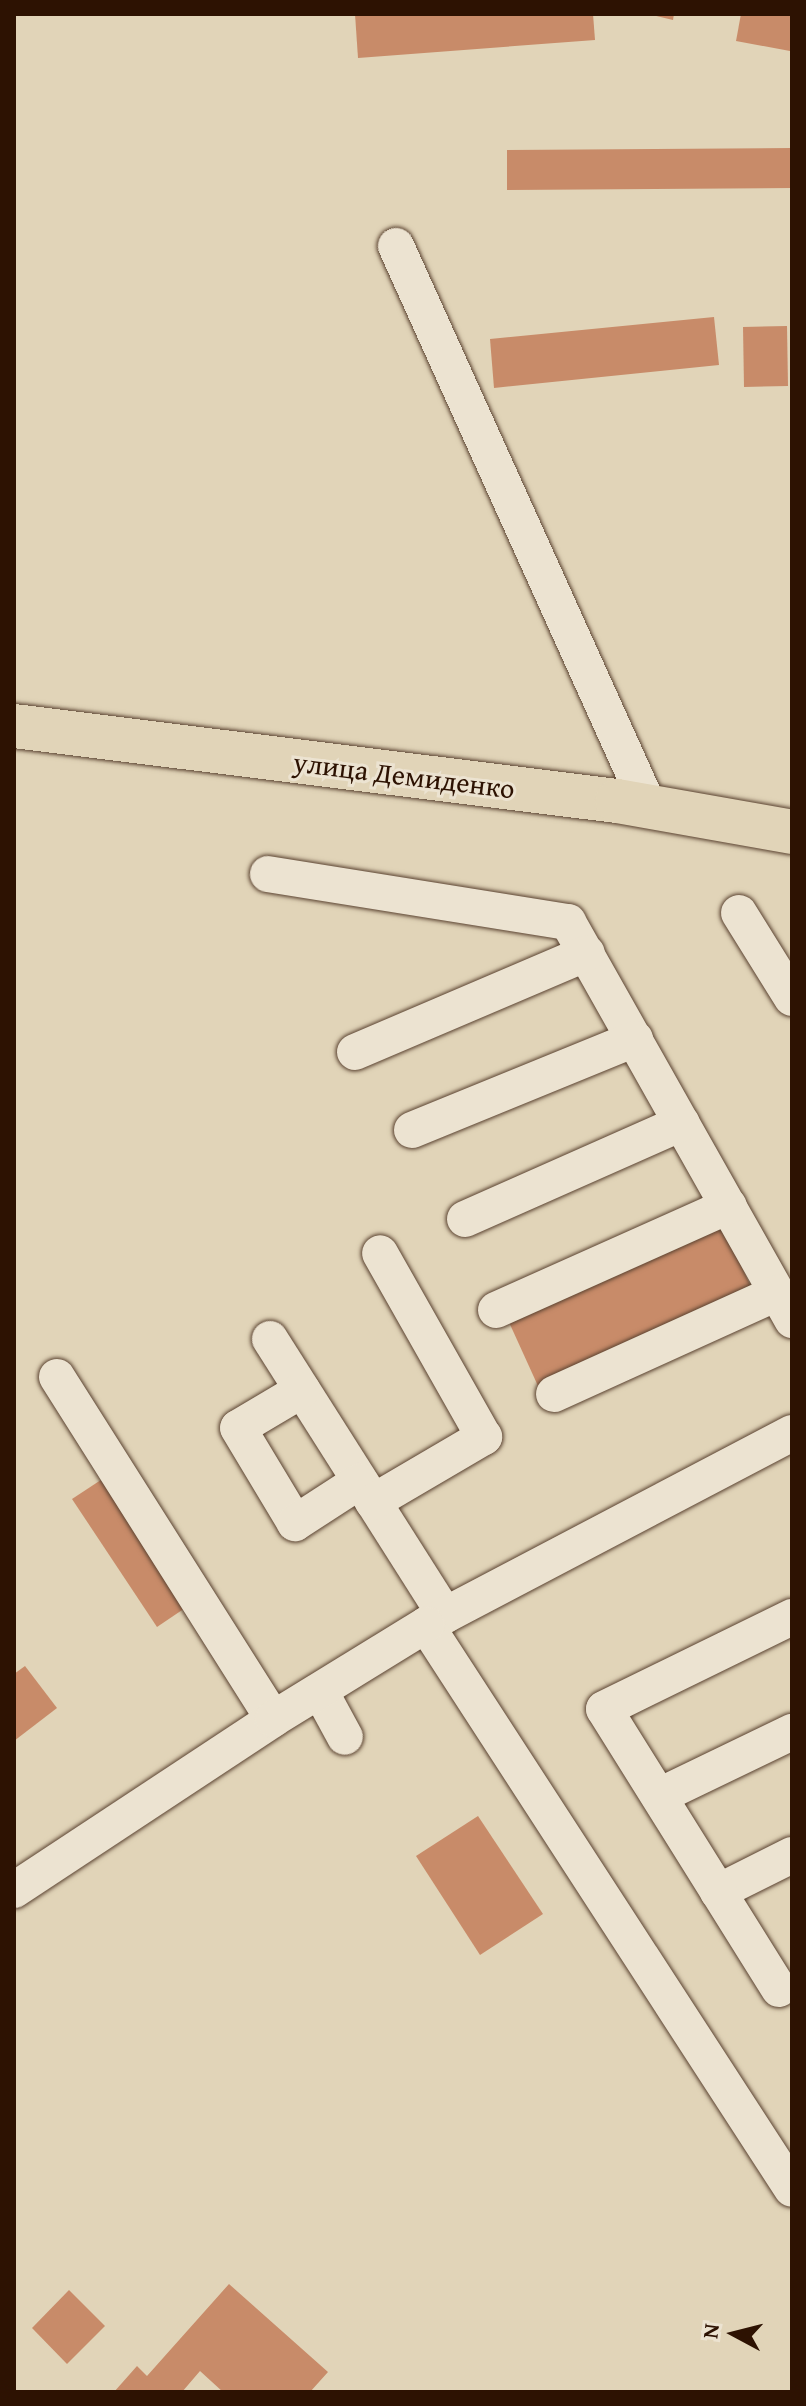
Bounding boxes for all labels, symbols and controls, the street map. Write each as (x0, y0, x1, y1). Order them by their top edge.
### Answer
street label: улица Демиденко (291, 745, 517, 805)
north arrow (694, 2294, 774, 2374)
text: N (693, 2322, 727, 2340)

